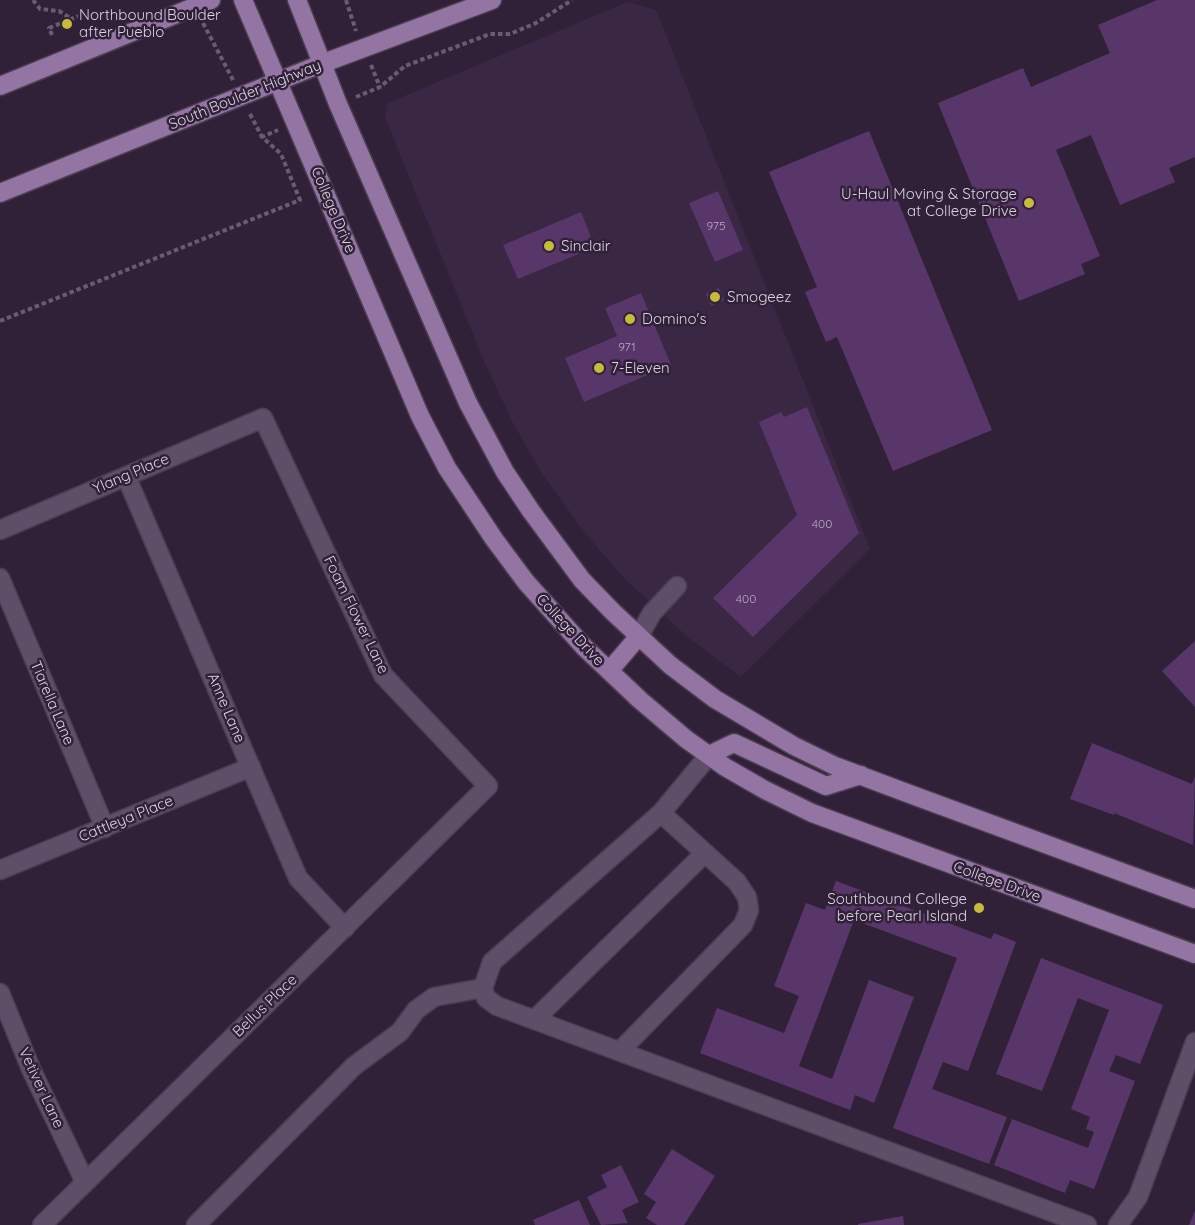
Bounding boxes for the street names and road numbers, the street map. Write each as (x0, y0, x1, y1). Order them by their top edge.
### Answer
street label: South Boulder Highway (166, 56, 324, 134)
street label: College Drive (307, 164, 359, 256)
street label: Ylang Place (90, 450, 172, 498)
street label: Foam Flower Lane (320, 553, 392, 677)
street label: College Drive (532, 590, 608, 670)
street label: Tiarella Lane (26, 658, 78, 748)
street label: Anne Lane (203, 671, 249, 745)
street label: Cattleya Place (76, 792, 176, 846)
street label: College Drive (951, 858, 1043, 906)
street label: Bellus Place (229, 971, 301, 1041)
street label: Vetiver Lane (14, 1045, 68, 1131)

